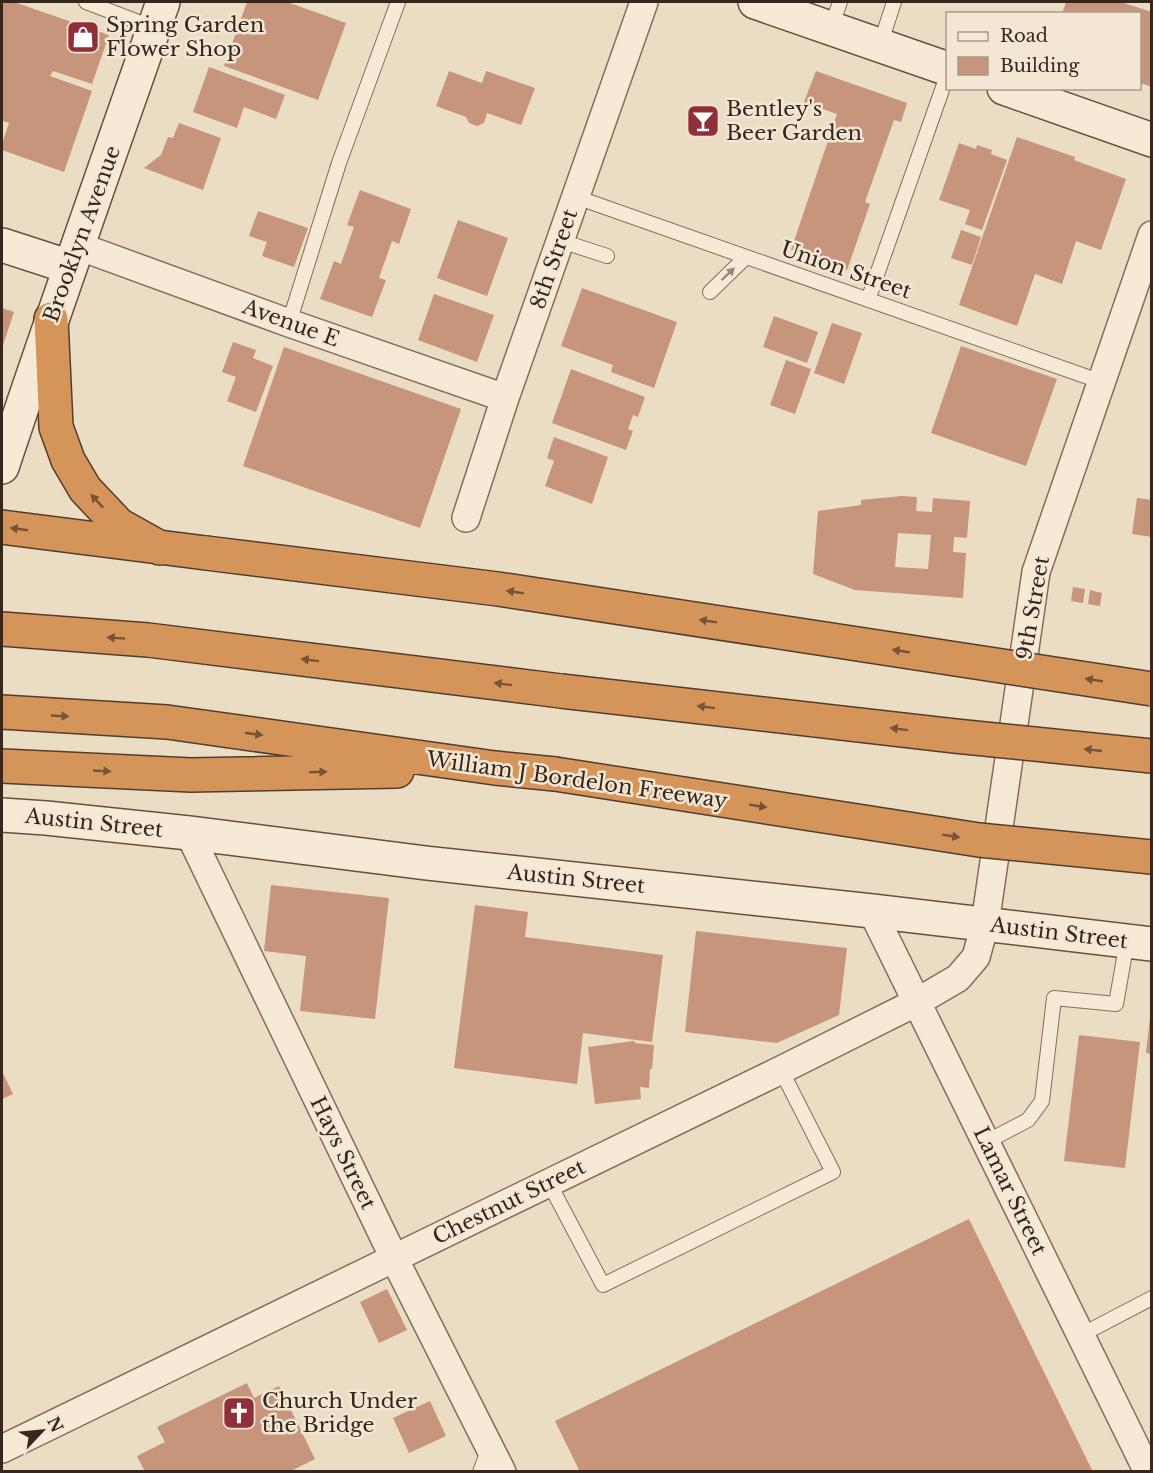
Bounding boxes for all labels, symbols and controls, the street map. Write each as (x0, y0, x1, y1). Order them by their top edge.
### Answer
place label: Spring Garden Flower Shop (106, 12, 264, 62)
legend (946, 12, 1141, 90)
shop icon: Spring Garden Flower Shop (65, 19, 101, 55)
text: Road (1000, 25, 1048, 47)
text: Building (1000, 55, 1079, 77)
place label: Bentley's Beer Garden (726, 96, 862, 146)
bar icon: Bentley's Beer Garden (685, 103, 721, 139)
street label: Brooklyn Avenue (38, 142, 126, 326)
street label: 8th Street (525, 205, 583, 313)
street label: Union Street (777, 235, 915, 305)
one-way arrow (720, 268, 734, 282)
street label: Avenue E (238, 293, 343, 353)
one-way arrow (91, 494, 104, 509)
one-way arrow (9, 525, 28, 534)
street label: 9th Street (1011, 554, 1055, 662)
one-way arrow (506, 587, 525, 596)
one-way arrow (699, 617, 718, 626)
one-way arrow (107, 633, 126, 642)
one-way arrow (891, 646, 910, 655)
one-way arrow (300, 655, 319, 665)
one-way arrow (1084, 676, 1103, 685)
one-way arrow (494, 679, 513, 688)
one-way arrow (696, 702, 715, 712)
one-way arrow (50, 711, 69, 720)
one-way arrow (890, 725, 909, 734)
one-way arrow (244, 730, 263, 739)
one-way arrow (1084, 745, 1103, 755)
street label: William J Bordelon Freeway (424, 746, 730, 814)
one-way arrow (92, 766, 111, 775)
one-way arrow (308, 768, 327, 777)
one-way arrow (749, 802, 768, 811)
street label: Austin Street (23, 803, 164, 843)
one-way arrow (941, 832, 960, 841)
street label: Austin Street (505, 859, 646, 899)
street label: Austin Street (988, 912, 1129, 954)
street label: Hays Street (304, 1092, 382, 1214)
street label: Lamar Street (968, 1123, 1052, 1260)
street label: Chestnut Street (428, 1154, 590, 1250)
place label: Church Under the Bridge (262, 1388, 417, 1438)
church icon: Church Under the Bridge (221, 1395, 257, 1431)
north arrow (12, 1401, 72, 1461)
text: N (43, 1413, 68, 1436)

